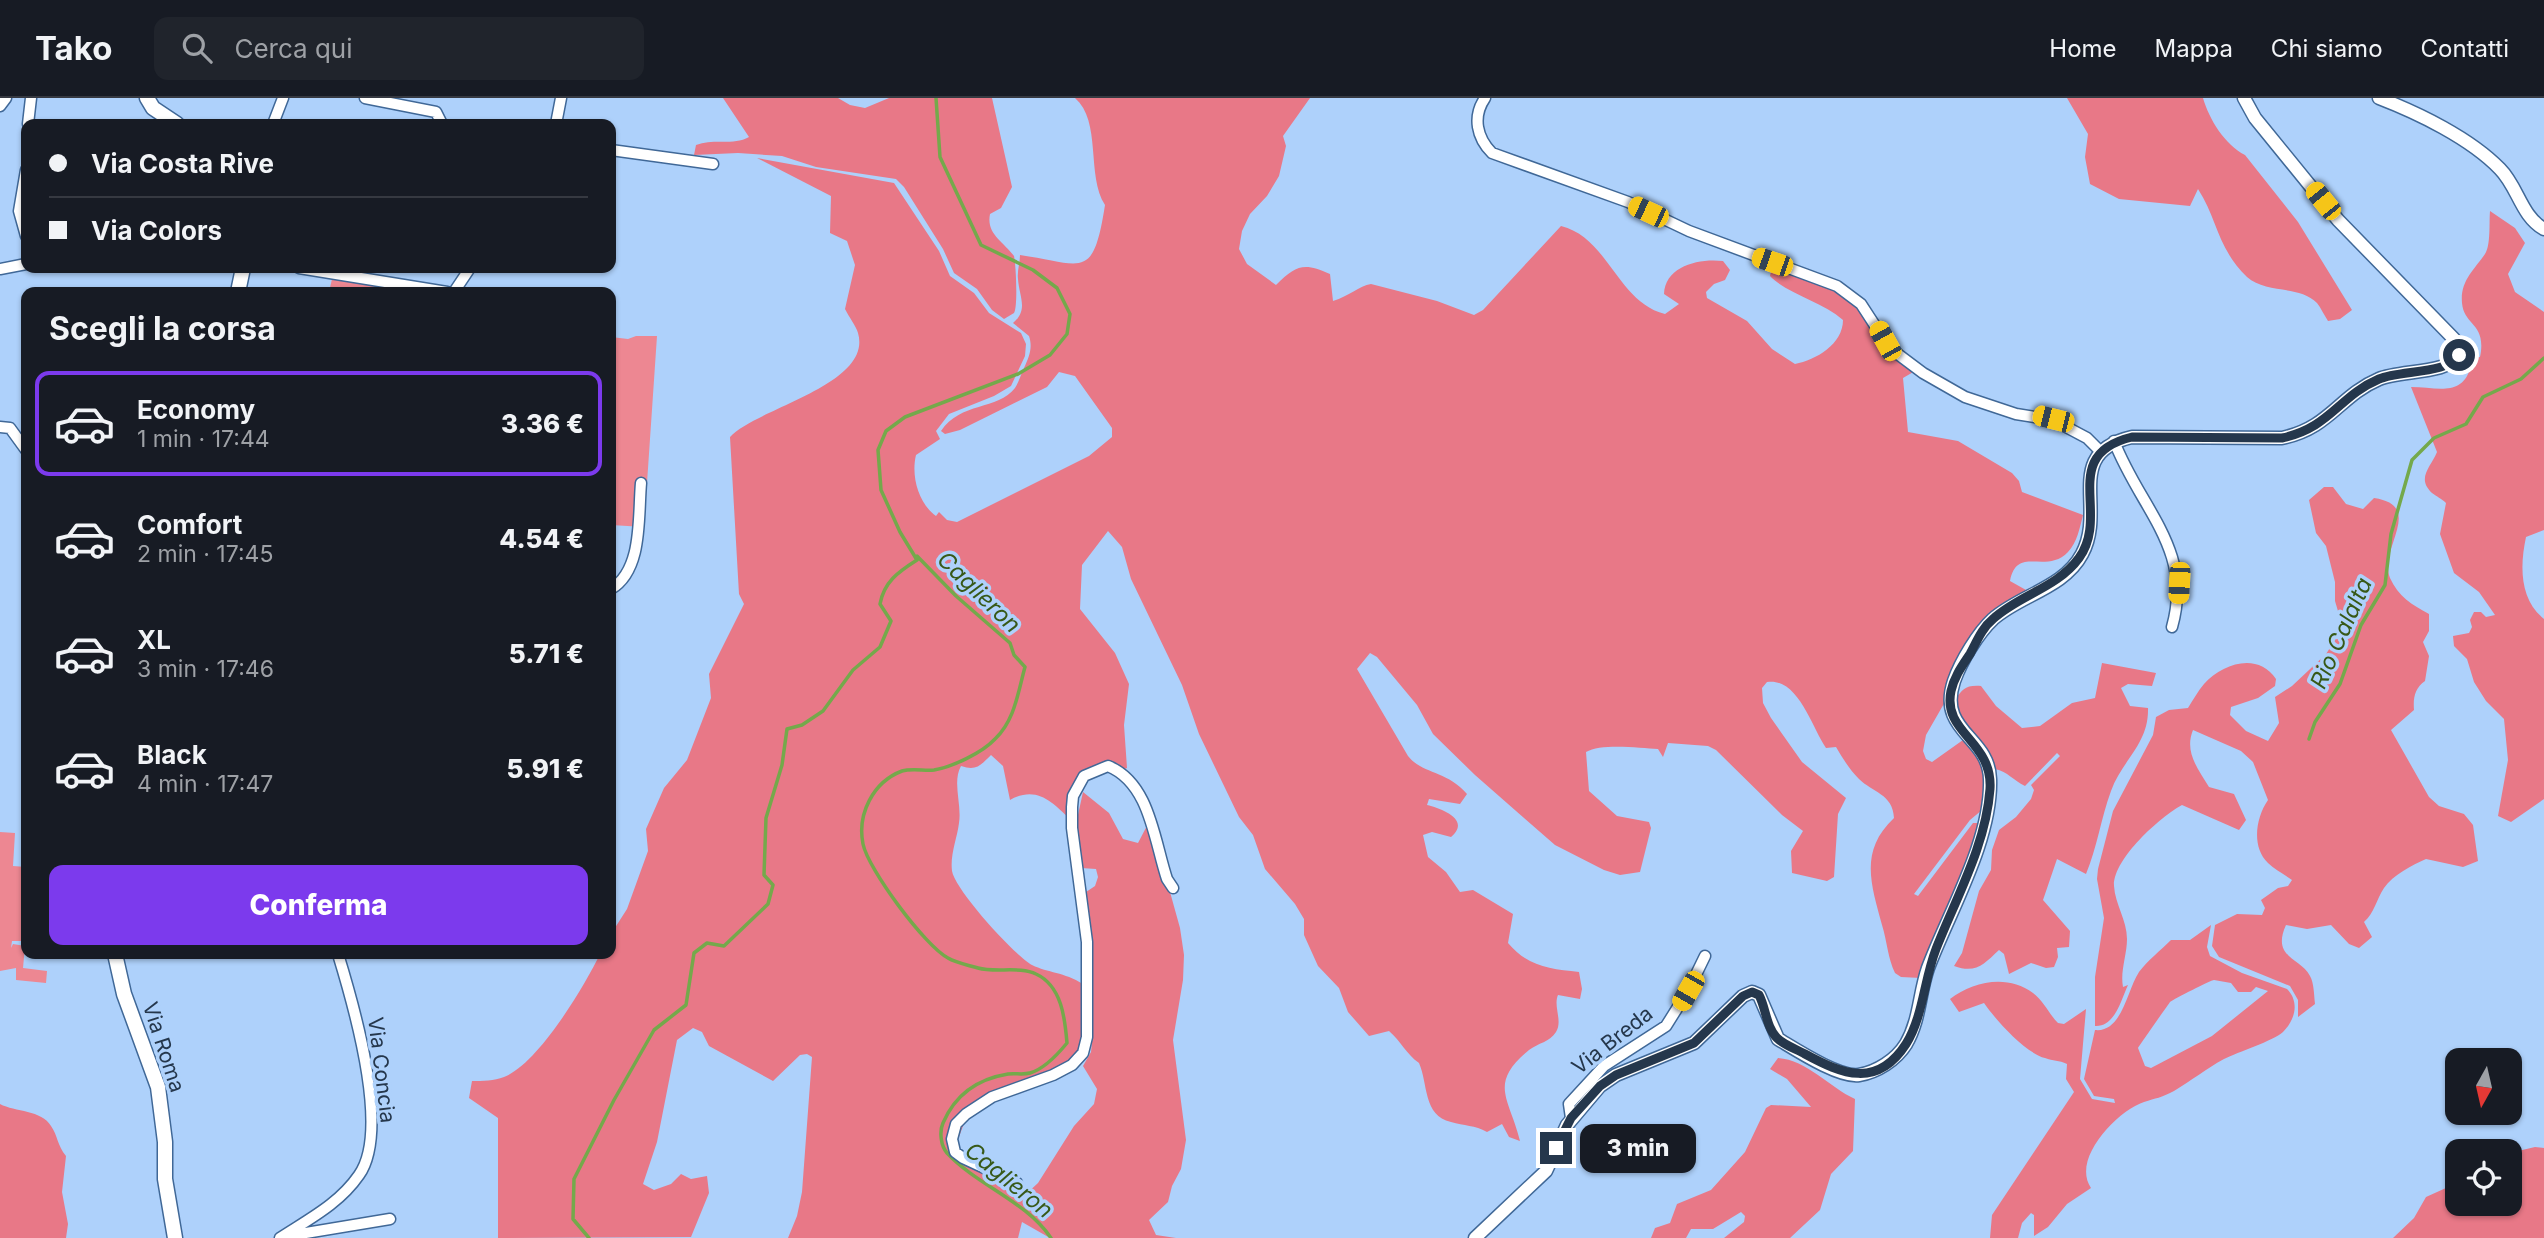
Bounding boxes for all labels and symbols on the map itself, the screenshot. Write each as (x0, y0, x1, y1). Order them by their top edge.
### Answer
car (2302, 178, 2345, 224)
car (1625, 194, 1672, 230)
car (1749, 245, 1796, 279)
car (1866, 318, 1905, 364)
route start (2443, 339, 2475, 371)
car (2031, 404, 2076, 434)
water label: Caglieron (931, 545, 1027, 639)
car (2168, 561, 2191, 605)
water label: Rio Calalta (2304, 573, 2378, 693)
car (1669, 968, 1708, 1014)
street label: Via Roma (138, 999, 190, 1095)
street label: Via Breda (1567, 1001, 1657, 1079)
street label: Via Concia (363, 1016, 401, 1124)
north arrow (2445, 1048, 2522, 1125)
callout: 3 min (1580, 1124, 1696, 1172)
route end (1540, 1132, 1572, 1164)
water label: Caglieron (959, 1136, 1059, 1224)

